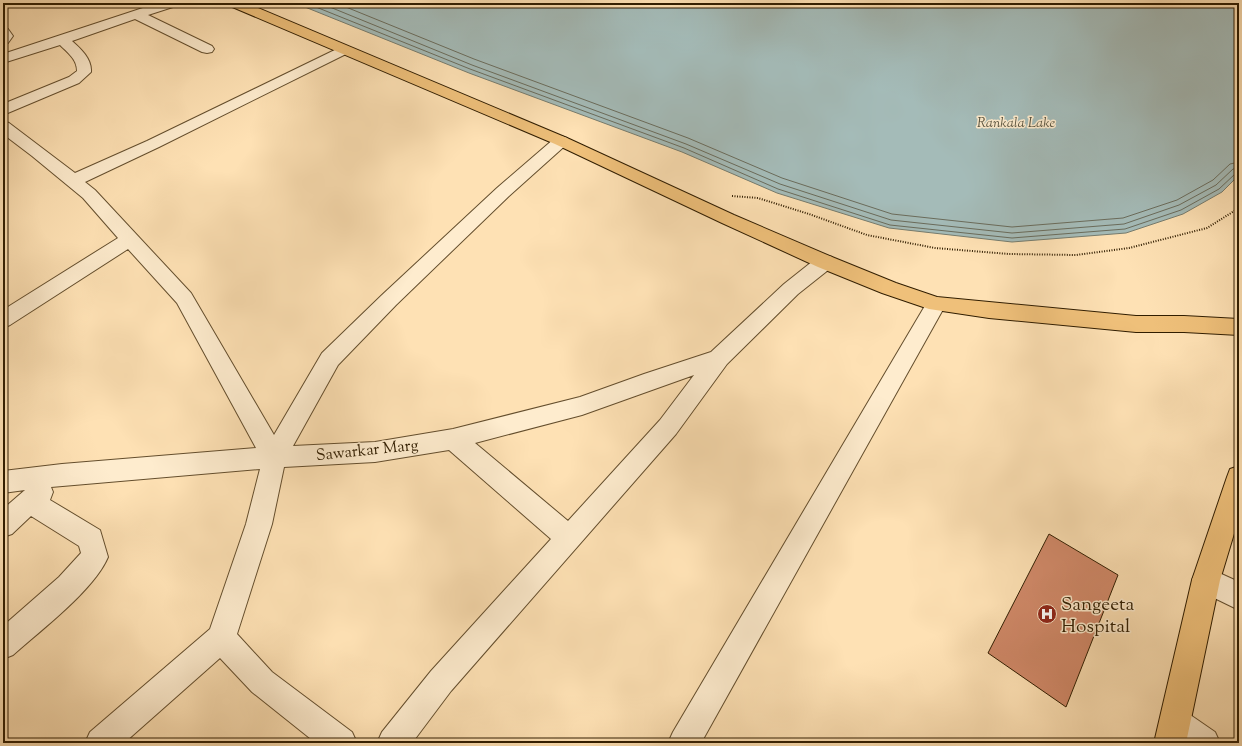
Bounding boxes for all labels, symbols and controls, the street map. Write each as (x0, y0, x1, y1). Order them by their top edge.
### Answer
water label: Rankala Lake (977, 114, 1055, 134)
street label: Sawarkar Marg (315, 435, 420, 468)
place label: Sangeeta Hospital (1061, 592, 1134, 641)
hospital icon: Sangeeta Hospital (1036, 603, 1058, 625)

